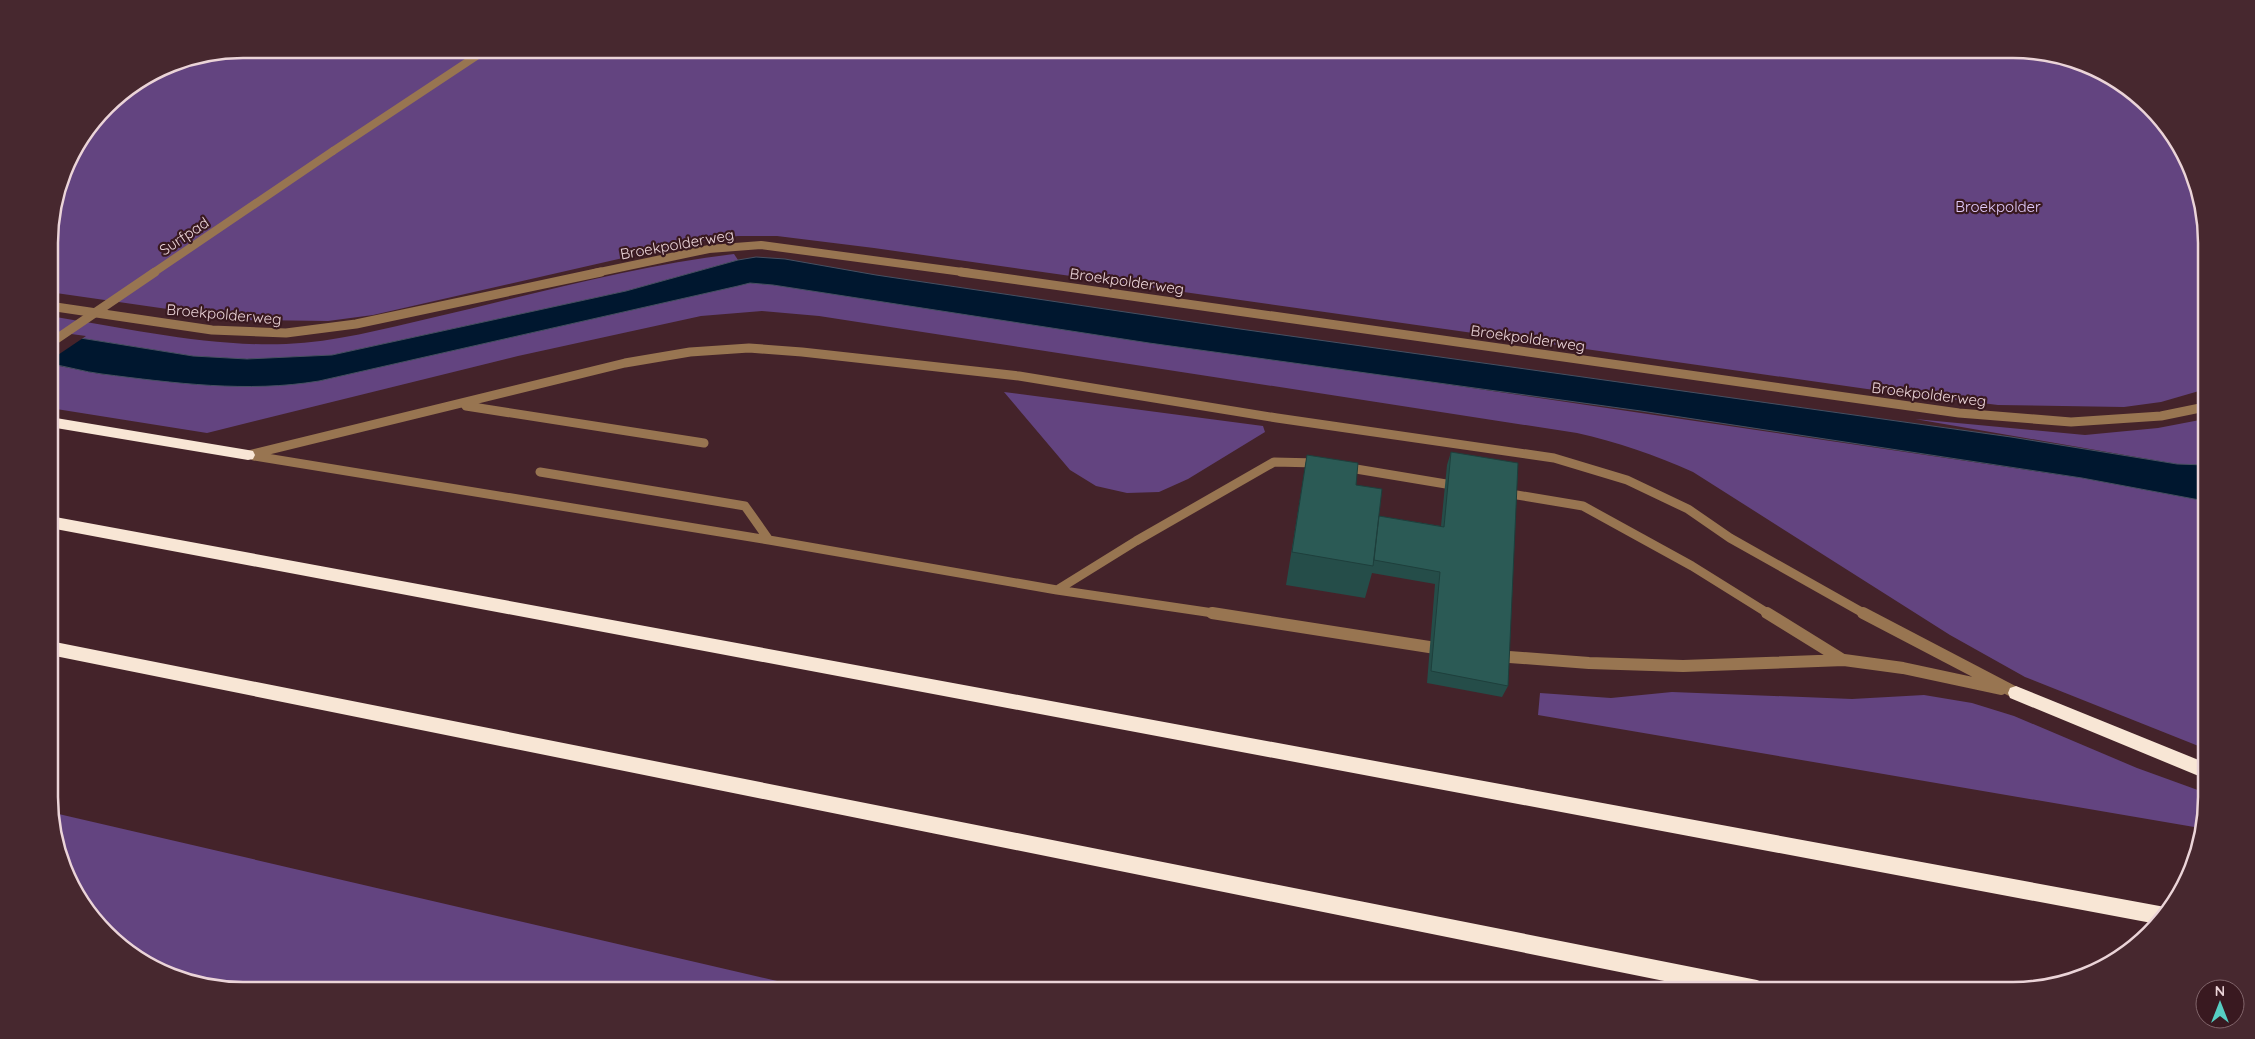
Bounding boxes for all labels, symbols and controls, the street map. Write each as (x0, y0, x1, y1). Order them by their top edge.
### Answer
park label: Broekpolder (1955, 197, 2041, 216)
street label: Surfpad (156, 213, 212, 259)
street label: Broekpolderweg (619, 225, 735, 263)
street label: Broekpolderweg (1069, 264, 1185, 298)
street label: Broekpolderweg (166, 300, 282, 328)
street label: Broekpolderweg (1470, 321, 1586, 355)
street label: Broekpolderweg (1871, 378, 1987, 410)
north arrow (2195, 979, 2245, 1029)
text: N (2215, 982, 2225, 1000)

